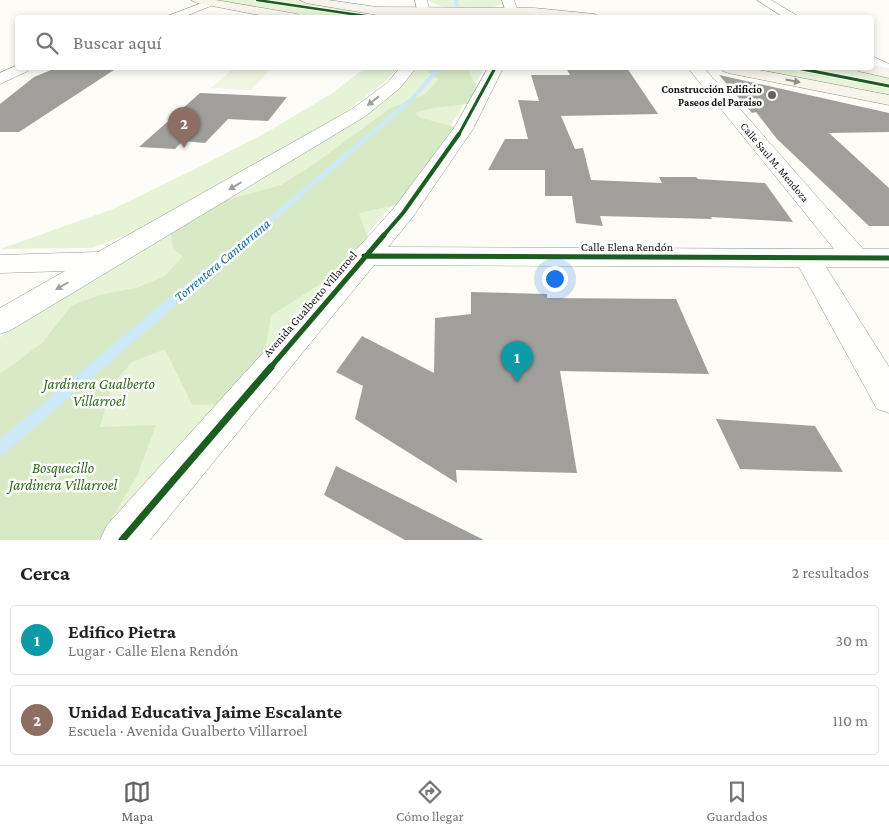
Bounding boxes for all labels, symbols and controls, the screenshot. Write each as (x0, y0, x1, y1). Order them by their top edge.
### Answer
search box (15, 15, 874, 70)
icon: search (33, 29, 61, 57)
text: Buscar aquí (73, 32, 162, 53)
one-way arrow (785, 77, 801, 85)
place label: Construcción Edificio Paseos del Paraiso (661, 83, 762, 108)
marker: Construcción Edificio Paseos del Paraiso (766, 89, 778, 101)
one-way arrow (367, 96, 380, 107)
pin: 2 (168, 107, 200, 148)
street label: Calle Saul M. Mendoza (738, 120, 812, 204)
one-way arrow (229, 182, 242, 191)
water label: Torrentera Cantarrana (171, 215, 274, 305)
street label: Calle Elena Rendón (581, 240, 674, 254)
street label: Avenida Gualberto Villarroel (260, 248, 360, 360)
your location (542, 266, 568, 292)
one-way arrow (55, 282, 69, 290)
pin: 1 (501, 341, 533, 382)
park label: Jardinera Gualberto Villarroel (40, 376, 155, 409)
park label: Bosquecillo Jardinera Villarroel (6, 460, 117, 494)
text: Cerca (20, 561, 70, 585)
text: 2 resultados (792, 564, 869, 581)
text: Edifico Pietra (68, 621, 176, 642)
text: 1 (34, 632, 40, 649)
text: 30 m (836, 632, 868, 649)
text: Lugar · Calle Elena Rendón (68, 642, 238, 659)
text: Unidad Educativa Jaime Escalante (68, 701, 342, 722)
text: 2 (33, 712, 41, 729)
text: 110 m (832, 712, 868, 729)
text: Escuela · Avenida Gualberto Villarroel (68, 722, 308, 739)
tab: Mapa (121, 778, 153, 824)
tab: Cómo llegar (396, 778, 464, 824)
tab: Guardados (706, 778, 768, 824)

